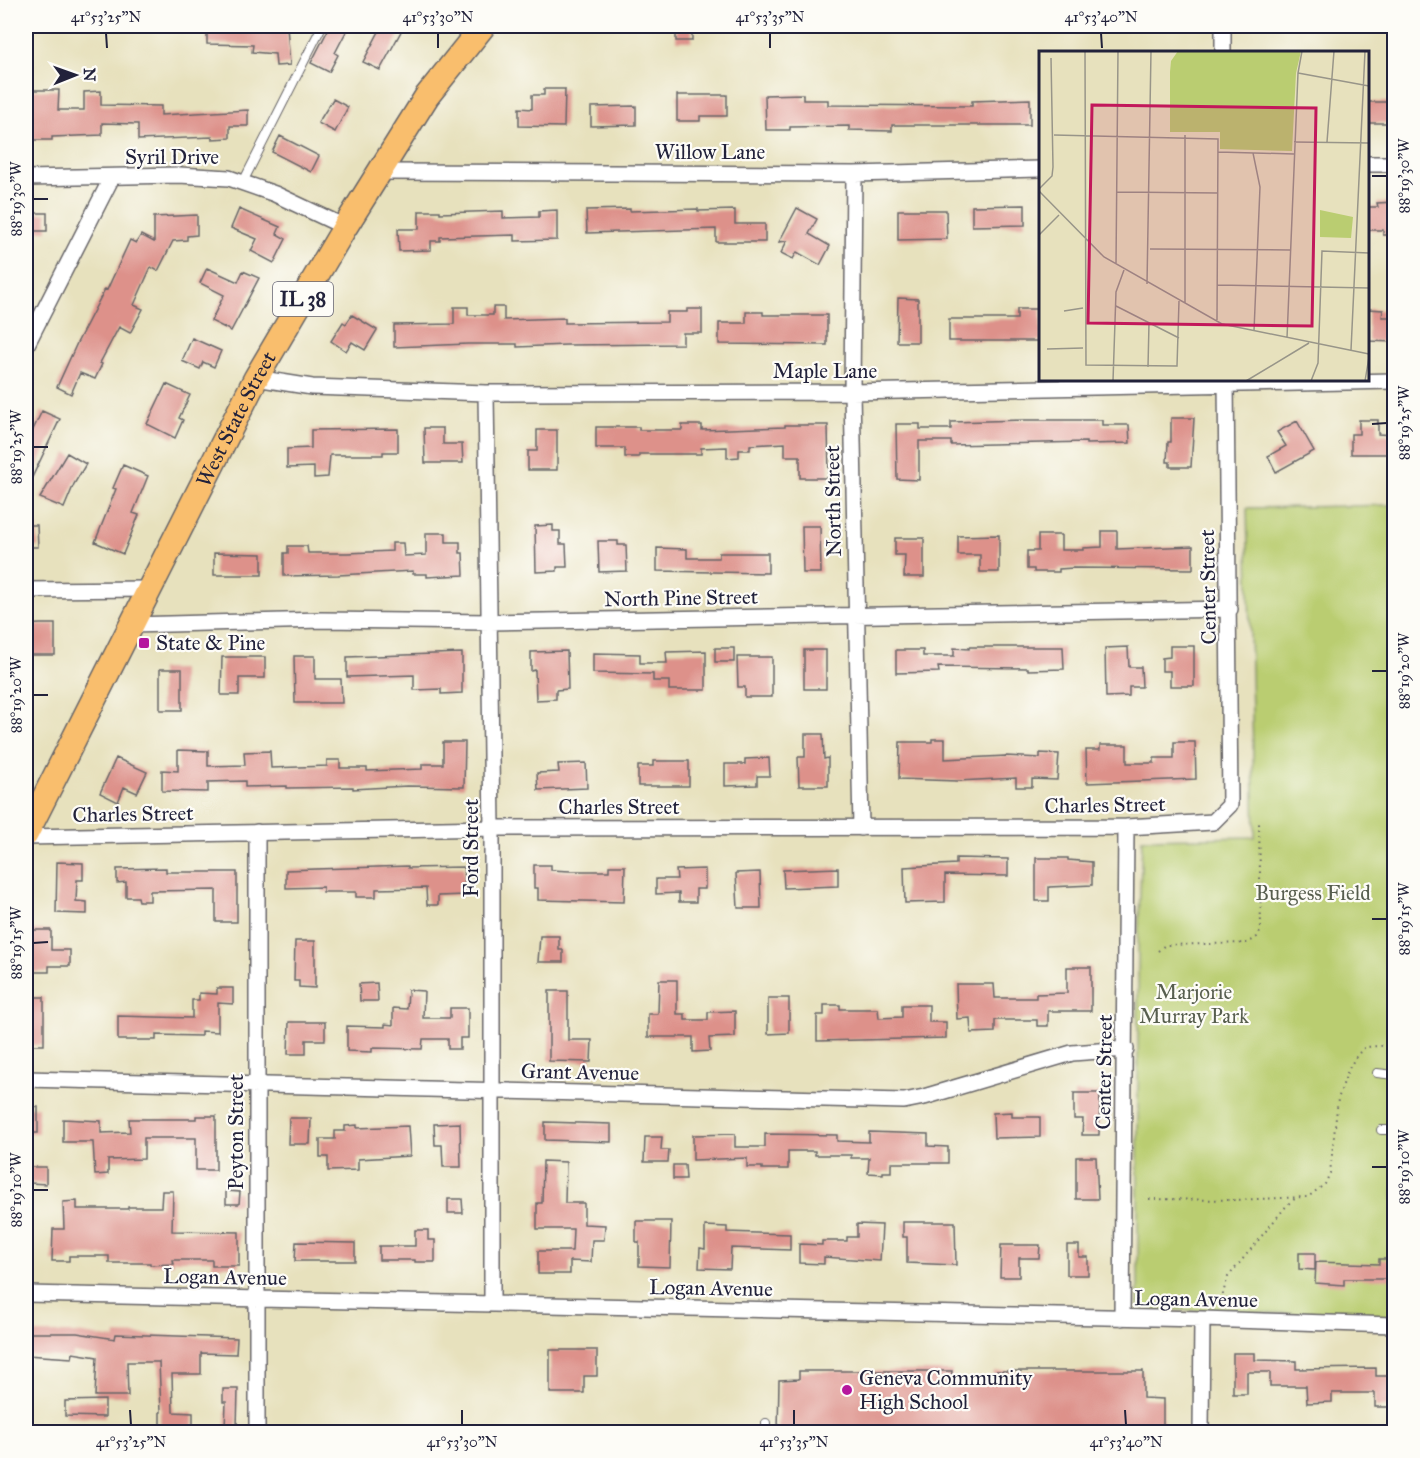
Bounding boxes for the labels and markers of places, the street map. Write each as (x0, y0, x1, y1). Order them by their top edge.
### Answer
place label: State & Pine (156, 630, 266, 656)
marker: State & Pine (137, 636, 151, 650)
place label: Geneva Community High School (859, 1365, 1033, 1415)
marker: Geneva Community High School (840, 1383, 854, 1397)

